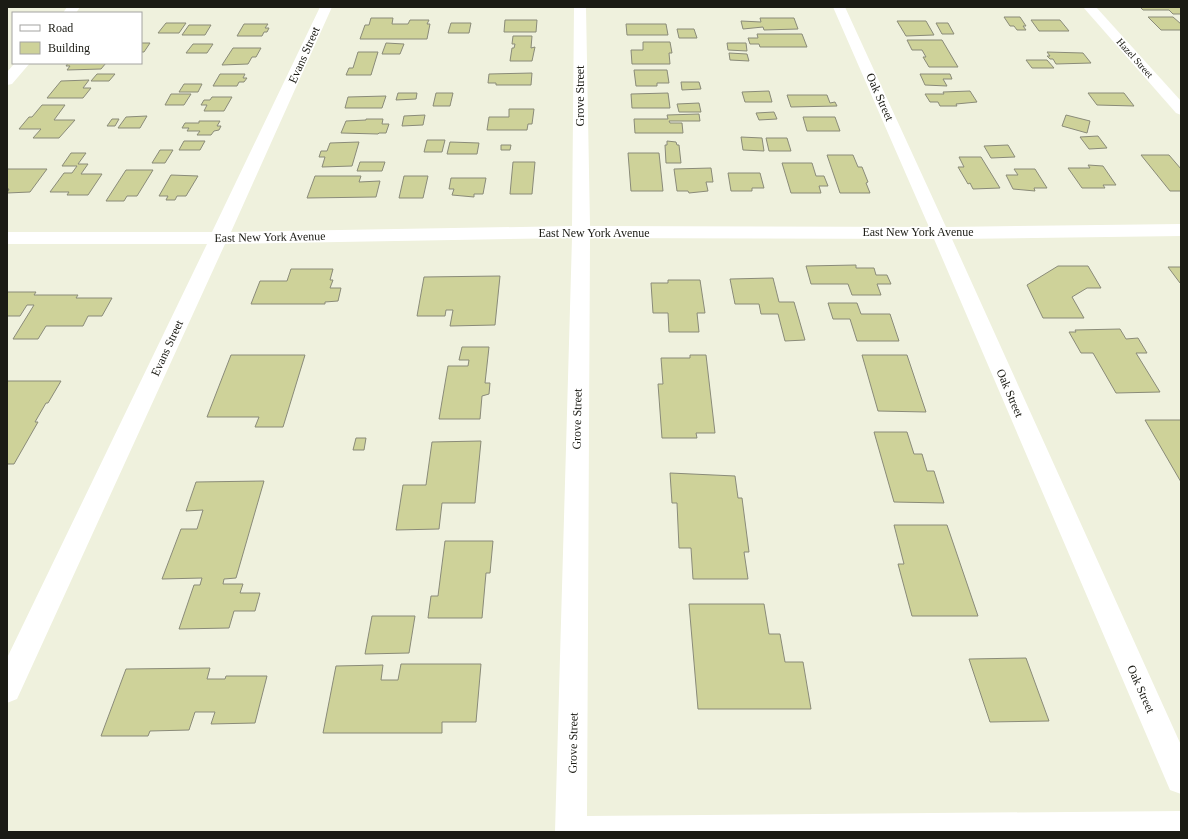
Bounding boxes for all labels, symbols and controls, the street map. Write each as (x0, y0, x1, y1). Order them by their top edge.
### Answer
legend (12, 12, 142, 64)
text: Road (48, 21, 73, 35)
street label: Evans Street (285, 24, 323, 85)
street label: Hazel Street (1114, 36, 1156, 80)
text: Building (48, 41, 90, 55)
street label: Grove Street (573, 65, 587, 126)
street label: Oak Street (863, 71, 897, 124)
street label: East New York Avenue (862, 225, 974, 239)
street label: East New York Avenue (538, 226, 650, 240)
street label: East New York Avenue (214, 229, 326, 245)
street label: Evans Street (148, 317, 186, 378)
street label: Oak Street (994, 367, 1027, 420)
street label: Grove Street (569, 388, 585, 450)
street label: Oak Street (1124, 663, 1158, 716)
street label: Grove Street (565, 712, 581, 774)

